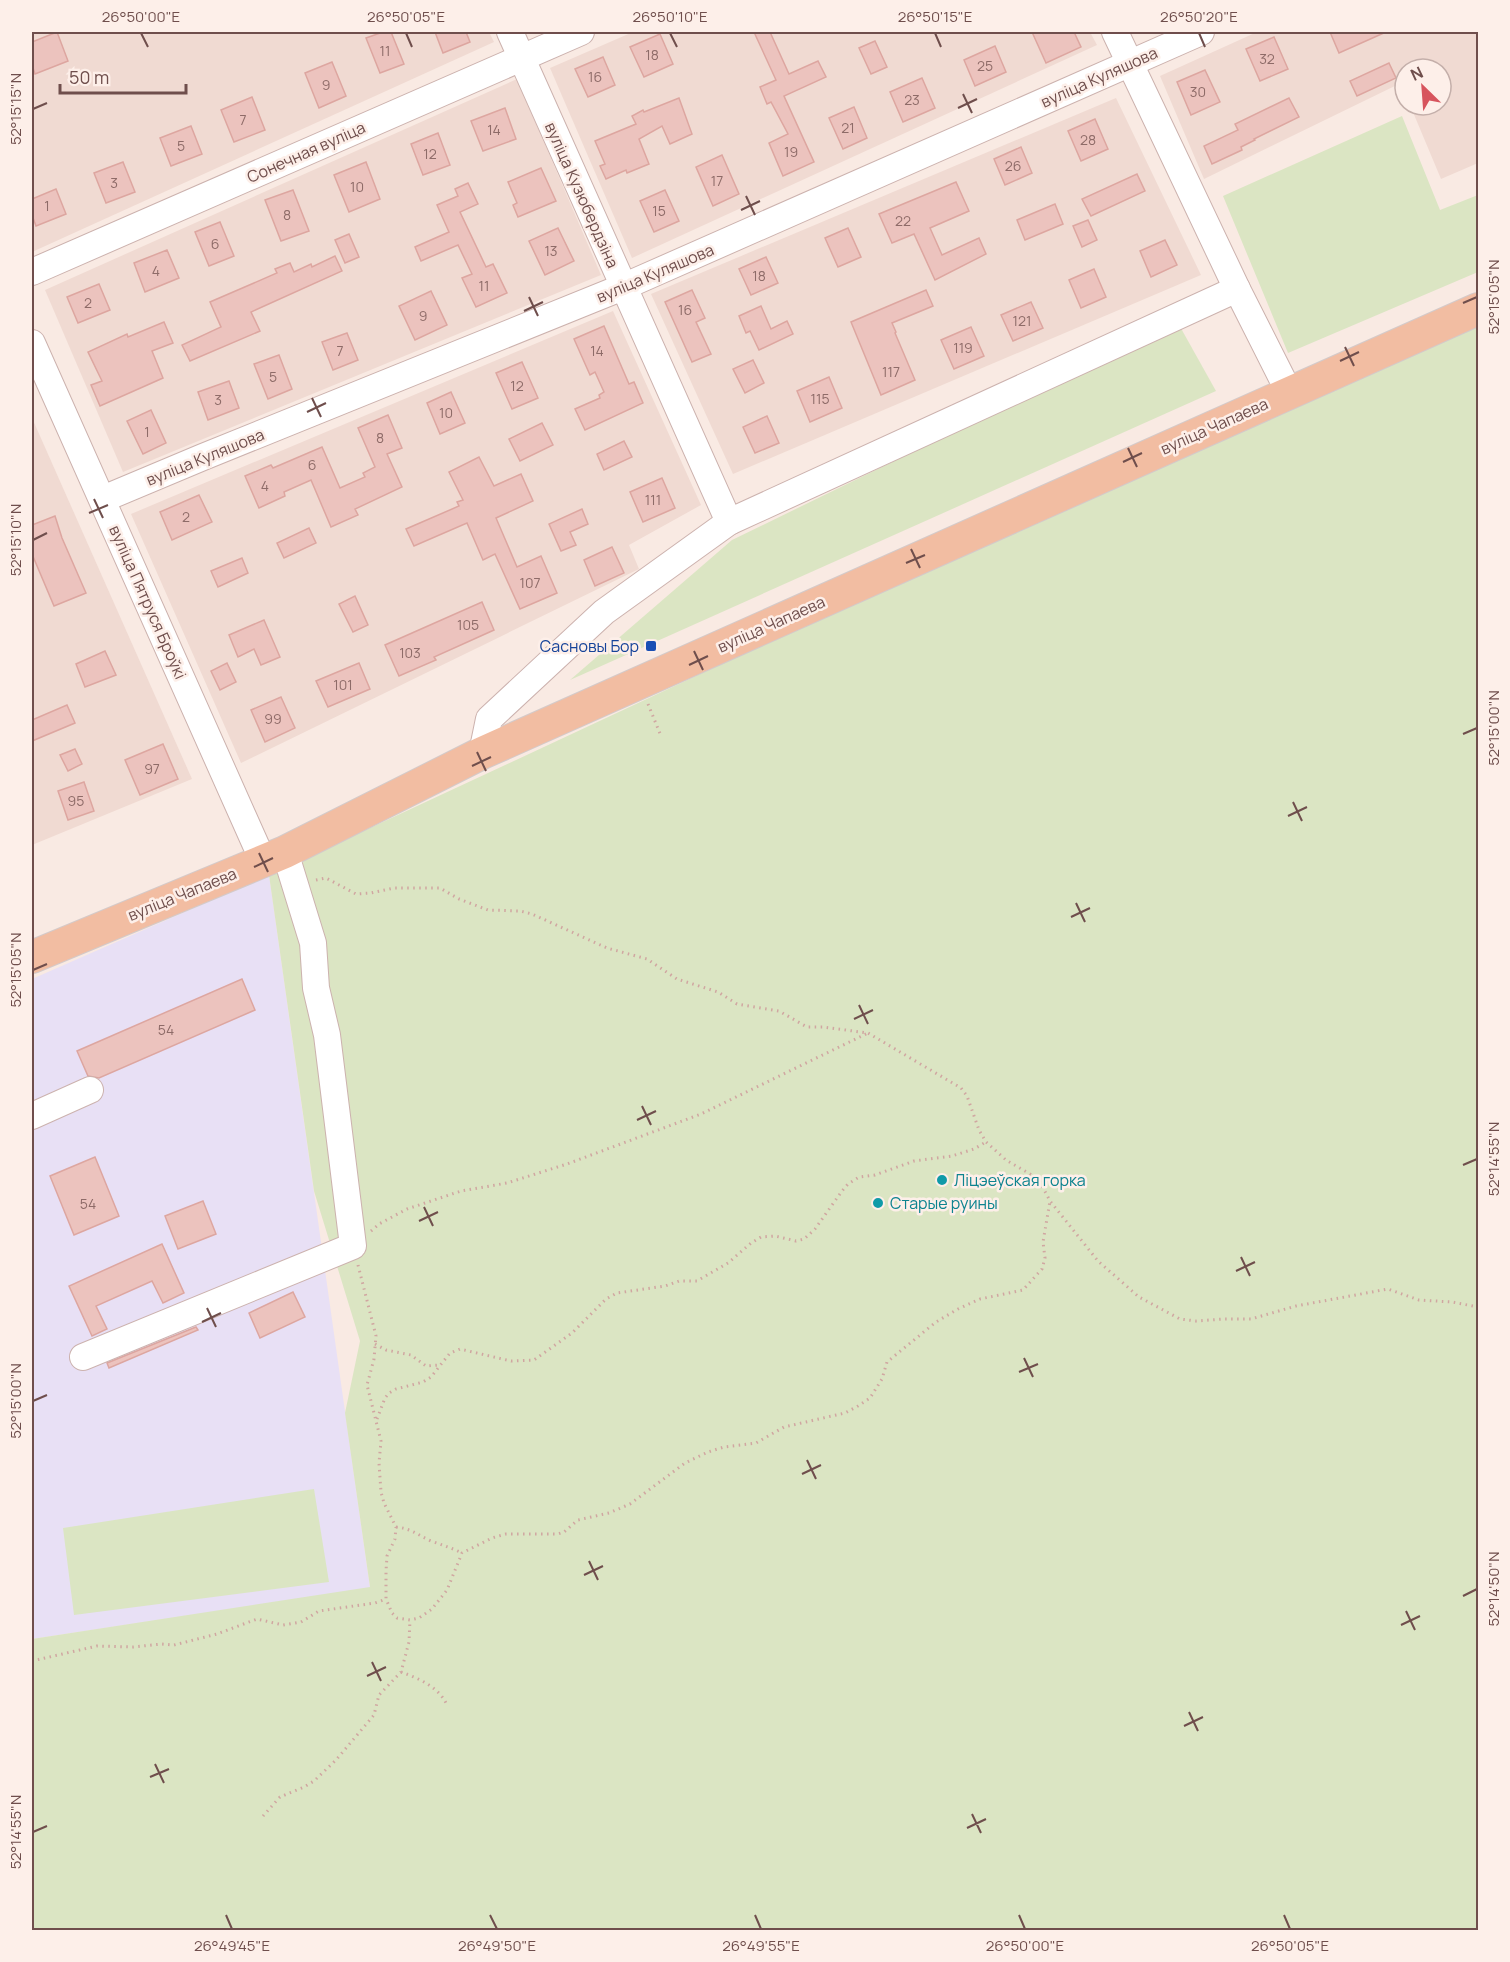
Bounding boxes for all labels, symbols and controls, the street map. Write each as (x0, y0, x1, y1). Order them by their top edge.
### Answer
text: 26°50'00"E (102, 6, 180, 27)
text: 26°50'05"E (367, 6, 445, 27)
text: 26°50'10"E (632, 6, 708, 27)
text: 26°50'15"E (898, 6, 972, 27)
text: 26°50'20"E (1160, 6, 1238, 27)
house number: 11 (380, 41, 390, 60)
street label: вуліца Куляшова (1037, 41, 1161, 113)
house number: 18 (645, 45, 659, 64)
house number: 32 (1259, 49, 1275, 68)
house number: 25 (977, 56, 993, 75)
scale bar (60, 57, 186, 95)
north arrow (1393, 57, 1453, 117)
text: N (1407, 61, 1427, 86)
text: 50 m (69, 65, 109, 89)
house number: 16 (588, 67, 602, 86)
text: 52°15'15"N (5, 73, 26, 145)
house number: 9 (322, 75, 330, 94)
house number: 30 (1190, 82, 1206, 101)
house number: 23 (904, 90, 920, 109)
house number: 7 (239, 110, 247, 129)
street label: Сонечная вуліца (243, 116, 369, 188)
house number: 21 (841, 118, 855, 137)
street label: вуліца Кузюбердзіна (540, 119, 624, 271)
house number: 14 (487, 120, 501, 139)
house number: 28 (1080, 130, 1096, 149)
house number: 5 (177, 136, 185, 155)
house number: 19 (784, 142, 798, 161)
house number: 12 (423, 144, 437, 163)
house number: 26 (1005, 156, 1021, 175)
house number: 17 (711, 171, 723, 190)
house number: 3 (110, 173, 118, 192)
house number: 10 (350, 177, 364, 196)
house number: 1 (44, 196, 50, 215)
house number: 15 (652, 201, 666, 220)
house number: 8 (283, 205, 291, 224)
house number: 22 (895, 211, 911, 230)
house number: 6 (211, 234, 219, 253)
street label: вуліца Куляшова (593, 238, 717, 308)
house number: 13 (544, 241, 558, 260)
text: 52°15'05"N (1483, 259, 1504, 335)
house number: 4 (152, 261, 160, 280)
house number: 18 (752, 266, 766, 285)
house number: 11 (479, 276, 489, 295)
house number: 2 (84, 293, 92, 312)
house number: 16 (678, 300, 692, 319)
house number: 9 (419, 306, 427, 325)
house number: 121 (1013, 311, 1031, 330)
house number: 119 (953, 338, 973, 357)
house number: 7 (336, 341, 344, 360)
house number: 14 (590, 341, 604, 360)
house number: 117 (882, 362, 900, 381)
house number: 5 (269, 367, 277, 386)
house number: 12 (510, 376, 524, 395)
house number: 115 (810, 389, 830, 408)
house number: 3 (214, 390, 222, 409)
street label: вуліца Чапаева (1157, 392, 1271, 460)
house number: 10 (439, 403, 453, 422)
house number: 1 (144, 422, 150, 441)
street label: вуліца Куляшова (143, 423, 267, 491)
house number: 8 (376, 428, 384, 447)
house number: 6 (308, 455, 316, 474)
house number: 4 (261, 476, 269, 495)
house number: 111 (645, 490, 661, 509)
text: 52°15'10"N (5, 504, 26, 576)
house number: 2 (182, 507, 190, 526)
street label: вуліца Пятруся Броўкі (104, 522, 192, 682)
house number: 107 (519, 573, 541, 592)
street label: вуліца Чапаева (714, 590, 828, 658)
house number: 105 (457, 615, 479, 634)
place label: Сасновы Бор (540, 635, 639, 657)
marker: Сасновы Бор (644, 639, 658, 653)
house number: 103 (399, 643, 421, 662)
house number: 101 (333, 675, 353, 694)
text: 52°15'00"N (1483, 690, 1504, 766)
house number: 99 (264, 709, 282, 728)
house number: 97 (144, 759, 160, 778)
house number: 95 (68, 791, 84, 810)
street label: вуліца Чапаева (124, 862, 240, 926)
text: 52°15'05"N (5, 932, 26, 1008)
house number: 54 (158, 1020, 174, 1039)
text: 52°14'55"N (1483, 1122, 1504, 1196)
place label: Ліцэеўская горка (954, 1169, 1086, 1191)
marker: Ліцэеўская горка (935, 1173, 949, 1187)
place label: Старые руины (890, 1192, 998, 1214)
house number: 54 (80, 1194, 96, 1213)
marker: Старые руины (871, 1196, 885, 1210)
text: 52°15'00"N (5, 1363, 26, 1439)
text: 52°14'50"N (1483, 1552, 1504, 1626)
text: 52°14'55"N (5, 1795, 26, 1869)
text: 26°49'45"E (194, 1935, 270, 1956)
text: 26°49'50"E (458, 1935, 536, 1956)
text: 26°49'55"E (722, 1935, 800, 1956)
text: 26°50'00"E (986, 1935, 1064, 1956)
text: 26°50'05"E (1251, 1935, 1329, 1956)

